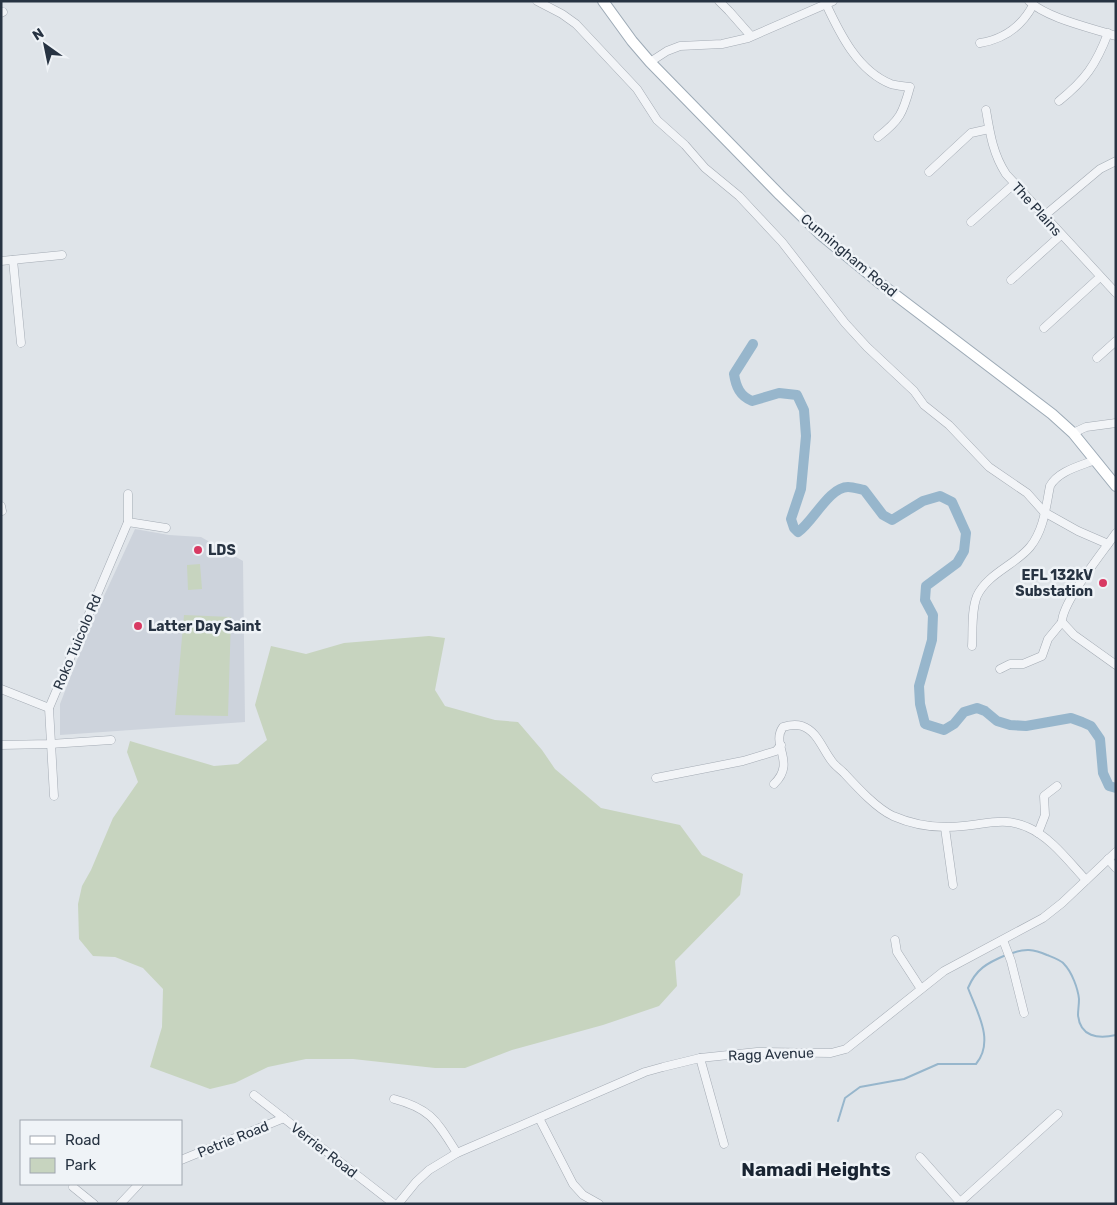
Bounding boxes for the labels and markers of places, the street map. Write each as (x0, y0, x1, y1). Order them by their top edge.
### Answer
place label: LDS (208, 542, 236, 559)
marker: LDS (192, 544, 204, 556)
place label: EFL 132kV Substation (1015, 567, 1093, 600)
marker: EFL 132kV Substation (1097, 577, 1109, 589)
place label: Latter Day Saint (148, 618, 262, 635)
marker: Latter Day Saint (132, 620, 144, 632)

